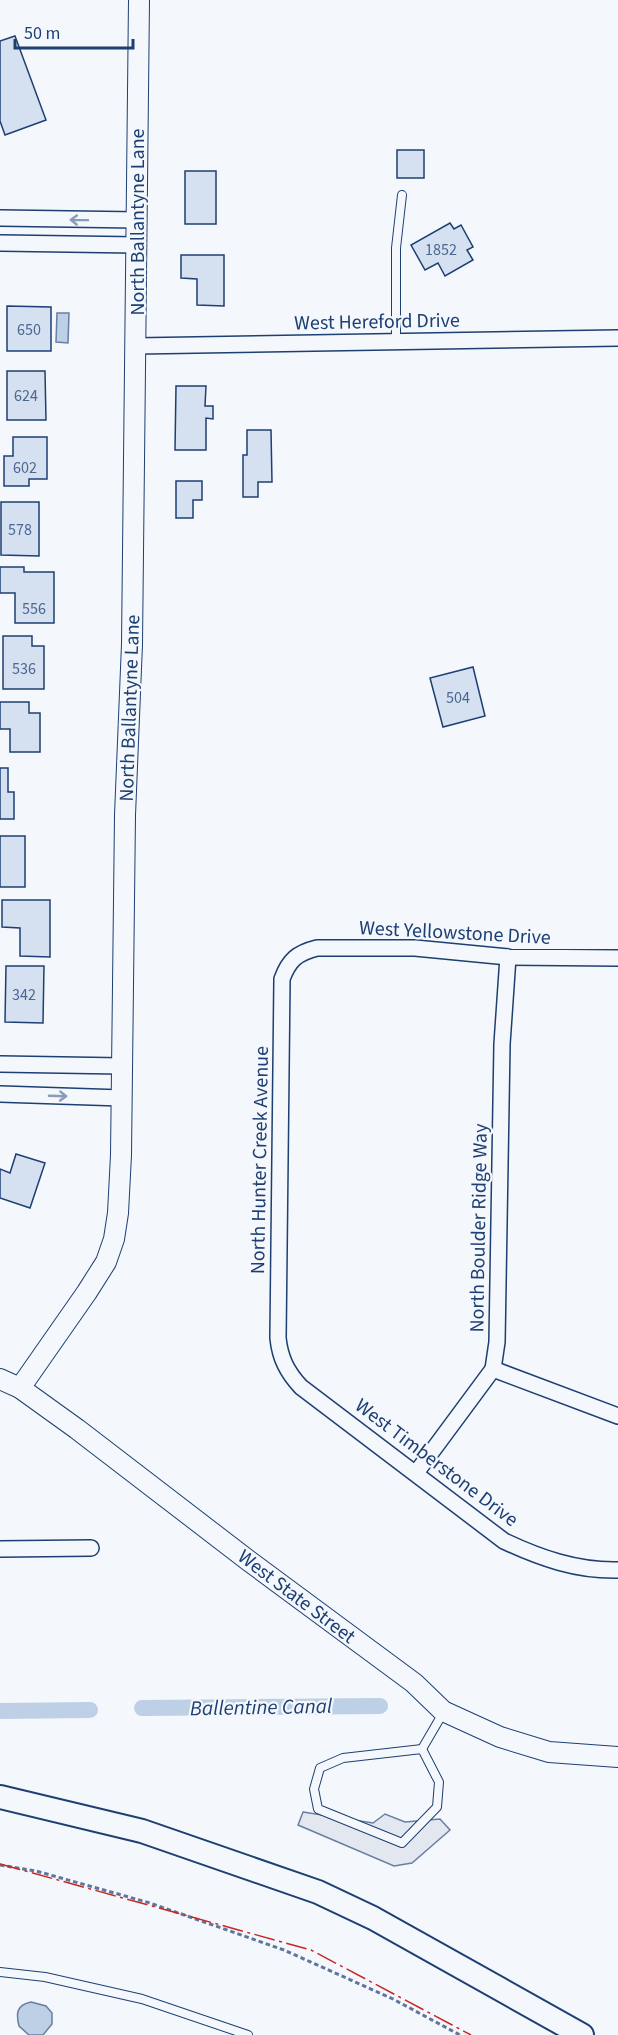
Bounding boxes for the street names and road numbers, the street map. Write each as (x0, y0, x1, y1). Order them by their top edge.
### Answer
street label: North Ballantyne Lane (124, 128, 152, 316)
street label: West Hereford Drive (294, 307, 460, 337)
street label: North Ballantyne Lane (113, 614, 147, 802)
street label: West Yellowstone Drive (358, 914, 552, 952)
street label: North Hunter Creek Avenue (244, 1046, 276, 1274)
street label: North Boulder Ridge Way (463, 1123, 495, 1333)
street label: West Timberstone Drive (349, 1392, 524, 1534)
street label: West State Street (232, 1543, 361, 1651)

